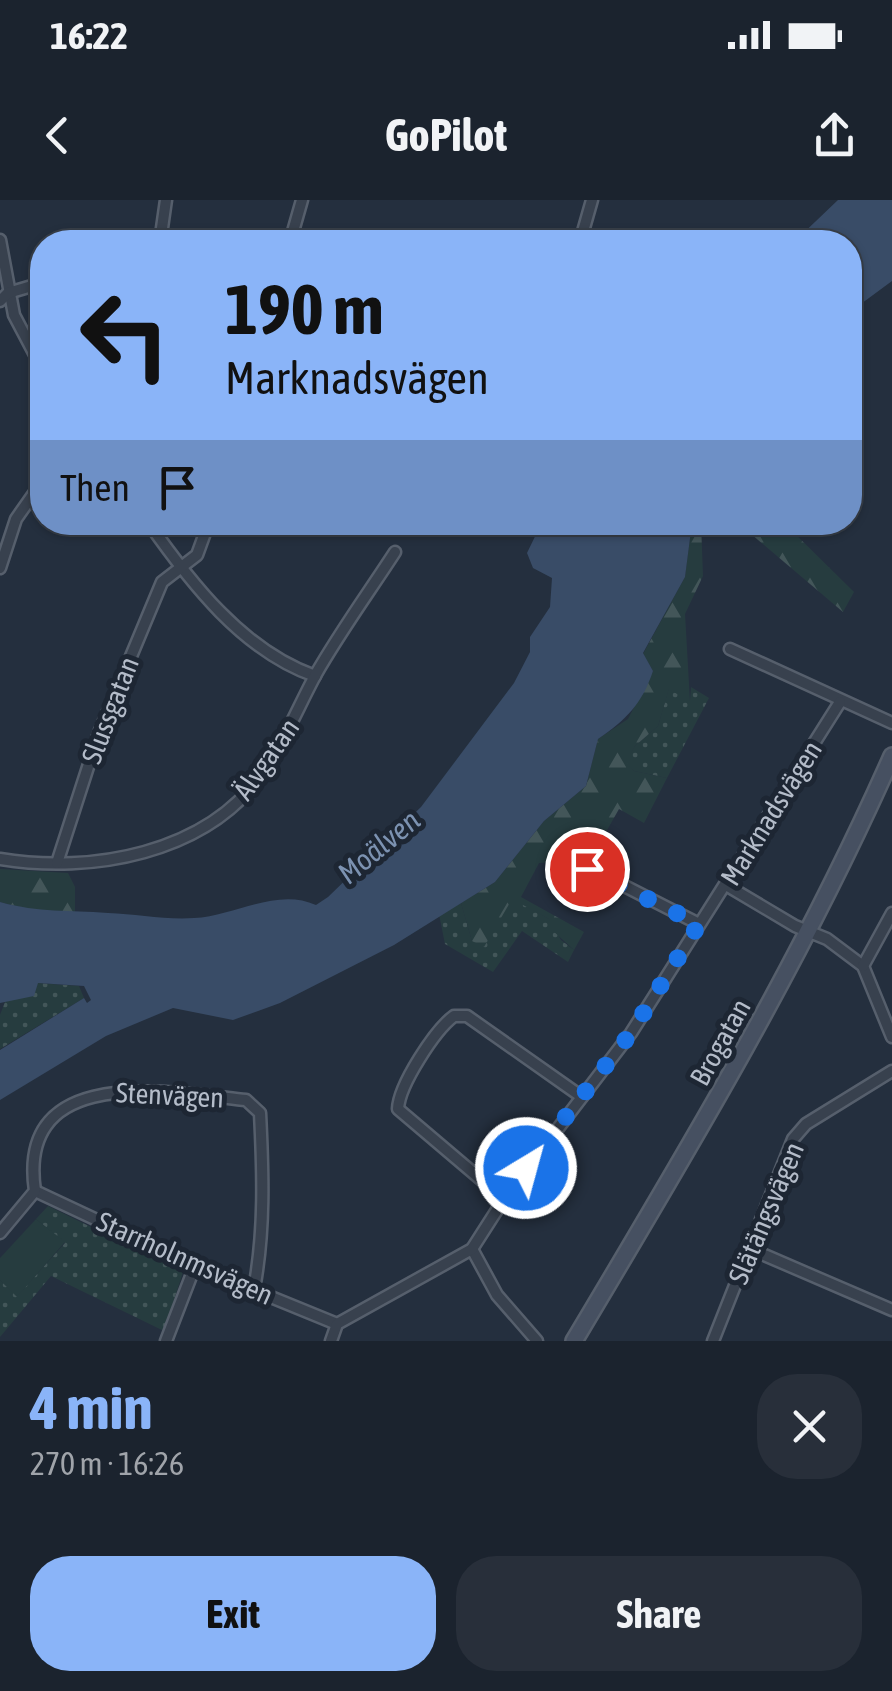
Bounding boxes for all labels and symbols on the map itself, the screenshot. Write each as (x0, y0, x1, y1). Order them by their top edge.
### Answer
street label: Slussgatan (75, 652, 145, 768)
street label: Älvgatan (227, 712, 305, 806)
street label: Marknadsvägen (714, 735, 828, 891)
water label: Moälven (331, 802, 426, 890)
pin (545, 827, 630, 912)
street label: Brogatan (683, 993, 757, 1091)
street label: Stenvägen (115, 1076, 225, 1114)
position arrow (474, 1116, 578, 1220)
street label: Slätängsvägen (722, 1137, 810, 1289)
street label: Starrholnmsvägen (92, 1205, 278, 1311)

